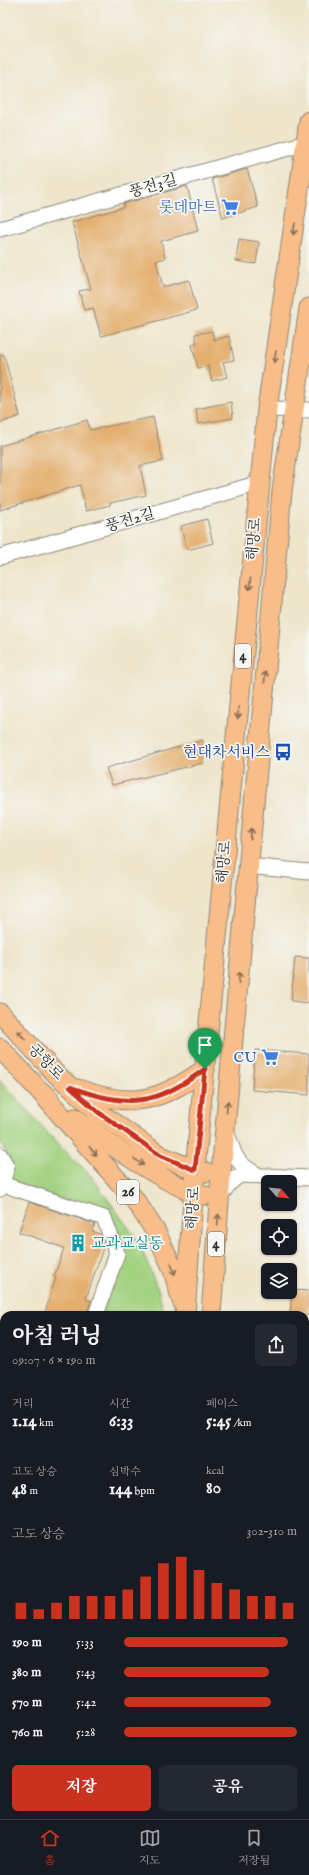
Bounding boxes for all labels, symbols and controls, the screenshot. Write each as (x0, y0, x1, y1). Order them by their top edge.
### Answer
street label: 풍전3길 (127, 170, 179, 202)
supermarket icon: 롯데마트 (220, 197, 240, 217)
place label: 롯데마트 (159, 198, 218, 217)
one-way arrow (290, 222, 298, 235)
one-way arrow (271, 350, 279, 363)
street label: 풍전2길 (103, 504, 157, 536)
street label: 해망로 (243, 516, 265, 561)
one-way arrow (247, 577, 254, 590)
road number: 4 (235, 644, 251, 668)
one-way arrow (262, 671, 269, 684)
one-way arrow (234, 706, 242, 719)
bus stop icon: 현대차서비스 (273, 742, 293, 762)
place label: 현대차서비스 (183, 743, 270, 762)
one-way arrow (248, 828, 255, 841)
street label: 해망로 (213, 839, 235, 884)
one-way arrow (235, 972, 242, 985)
pin (188, 1028, 222, 1069)
one-way arrow (16, 1030, 25, 1041)
icon: arrive (194, 1034, 216, 1056)
street label: 공항로 (24, 1040, 68, 1085)
supermarket icon: CU (260, 1047, 280, 1067)
place label: CU (234, 1048, 257, 1067)
one-way arrow (224, 1101, 231, 1114)
one-way arrow (89, 1145, 98, 1156)
one-way arrow (133, 1158, 144, 1166)
north arrow (261, 1175, 297, 1211)
map controls (261, 1175, 297, 1299)
road number: 26 (117, 1180, 139, 1204)
street label: 해망로 (182, 1185, 204, 1230)
one-way arrow (214, 1214, 221, 1227)
button: locate (261, 1219, 297, 1255)
road number: 4 (208, 1232, 224, 1256)
building icon: 교과교실동 (68, 1233, 88, 1253)
place label: 교과교실동 (91, 1234, 164, 1253)
one-way arrow (169, 1263, 177, 1275)
button: layers (261, 1263, 297, 1299)
text: 아침 러닝 (12, 1323, 102, 1351)
button: share (255, 1324, 297, 1366)
text: 09:07 · 6 × 190 m (12, 1352, 96, 1369)
text: 거리 (12, 1397, 33, 1411)
text: 시간 (109, 1397, 130, 1411)
text: 페이스 (206, 1397, 238, 1411)
text: 1.14 (12, 1411, 37, 1432)
text: 6:33 (109, 1411, 133, 1432)
text: 5:45 (206, 1411, 231, 1432)
text: km (37, 1416, 53, 1430)
text: /km (231, 1416, 252, 1430)
text: kcal (206, 1464, 224, 1478)
text: 고도 상승 (12, 1465, 57, 1479)
text: 심박수 (109, 1465, 141, 1479)
text: 80 (206, 1478, 221, 1499)
text: 48 (12, 1479, 27, 1500)
text: 144 (109, 1479, 132, 1500)
text: m (27, 1484, 38, 1498)
text: bpm (132, 1484, 155, 1498)
text: 302–310 m (246, 1523, 297, 1540)
text: 고도 상승 (12, 1526, 65, 1543)
text: 190 m (12, 1634, 42, 1651)
text: 5:33 (76, 1634, 94, 1651)
text: 380 m (12, 1664, 41, 1681)
text: 5:43 (76, 1664, 95, 1681)
text: 570 m (12, 1694, 42, 1711)
text: 5:42 (76, 1694, 97, 1711)
text: 760 m (12, 1724, 43, 1741)
text: 5:28 (76, 1724, 95, 1741)
button: 저장 (12, 1765, 151, 1811)
button: 공유 (159, 1765, 297, 1811)
tab: 홈 (39, 1827, 61, 1868)
tab: 지도 (139, 1827, 161, 1868)
tab: 저장됨 (238, 1827, 270, 1868)

